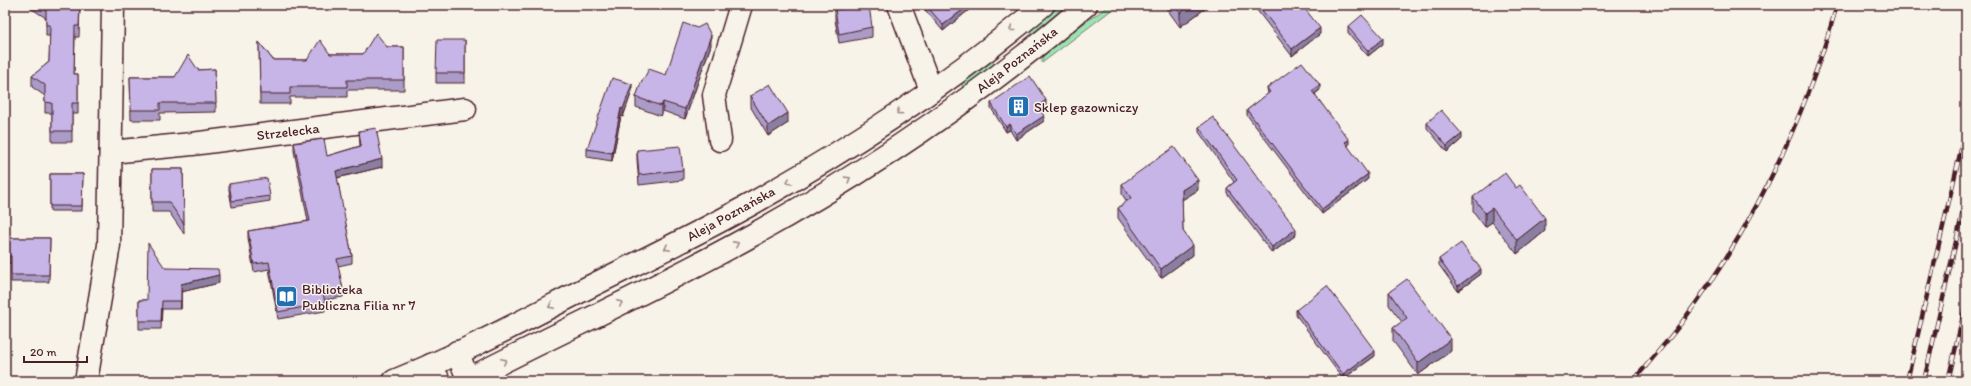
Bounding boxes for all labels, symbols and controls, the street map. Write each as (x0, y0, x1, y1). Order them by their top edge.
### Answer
street label: Aleja Poznańska (973, 23, 1061, 97)
one-way arrow (1010, 24, 1017, 31)
building icon: Sklep gazowniczy (1005, 94, 1031, 120)
place label: Sklep gazowniczy (1034, 99, 1139, 116)
one-way arrow (896, 107, 903, 115)
street label: Strzelecka (256, 120, 321, 144)
one-way arrow (844, 176, 851, 184)
one-way arrow (786, 177, 793, 184)
street label: Aleja Poznańska (684, 183, 778, 245)
one-way arrow (732, 241, 739, 249)
one-way arrow (664, 243, 672, 251)
place label: Biblioteka Publiczna Filia nr 7 (302, 281, 416, 314)
library icon: Biblioteka Publiczna Filia nr 7 (273, 284, 299, 310)
one-way arrow (616, 300, 623, 308)
one-way arrow (548, 301, 555, 309)
scale bar (24, 338, 87, 364)
text: 20 m (30, 345, 57, 359)
one-way arrow (500, 359, 507, 366)

